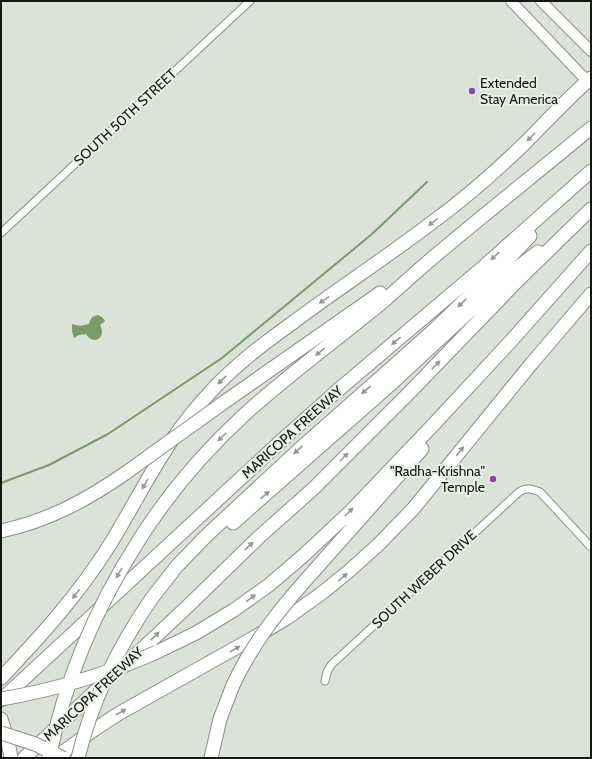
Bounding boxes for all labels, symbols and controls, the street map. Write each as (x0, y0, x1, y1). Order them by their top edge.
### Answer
street label: SOUTH 50TH STREET (70, 64, 181, 169)
place label: Extended Stay America (480, 74, 558, 108)
marker: Extended Stay America (467, 86, 477, 96)
one-way arrow (527, 132, 536, 142)
one-way arrow (428, 217, 439, 226)
one-way arrow (490, 252, 500, 261)
one-way arrow (318, 296, 329, 304)
one-way arrow (457, 298, 467, 308)
one-way arrow (391, 336, 401, 345)
one-way arrow (315, 348, 326, 356)
one-way arrow (431, 360, 440, 370)
one-way arrow (217, 375, 227, 385)
street label: MARICOPA FREEWAY (238, 381, 347, 482)
one-way arrow (361, 386, 371, 395)
one-way arrow (217, 432, 227, 442)
one-way arrow (293, 445, 303, 455)
one-way arrow (456, 446, 465, 457)
one-way arrow (339, 452, 349, 462)
place label: "Radha-Krishna" Temple (390, 462, 485, 496)
marker: "Radha-Krishna" Temple (488, 474, 498, 484)
one-way arrow (142, 479, 149, 490)
one-way arrow (260, 490, 270, 499)
one-way arrow (344, 507, 354, 517)
street label: SOUTH WEBER DRIVE (368, 526, 480, 632)
one-way arrow (244, 541, 254, 551)
one-way arrow (115, 567, 122, 579)
one-way arrow (338, 572, 348, 581)
one-way arrow (71, 589, 80, 600)
one-way arrow (246, 594, 256, 602)
one-way arrow (150, 631, 160, 641)
street label: MARICOPA FREEWAY (39, 642, 147, 745)
one-way arrow (229, 645, 241, 652)
one-way arrow (115, 708, 127, 715)

